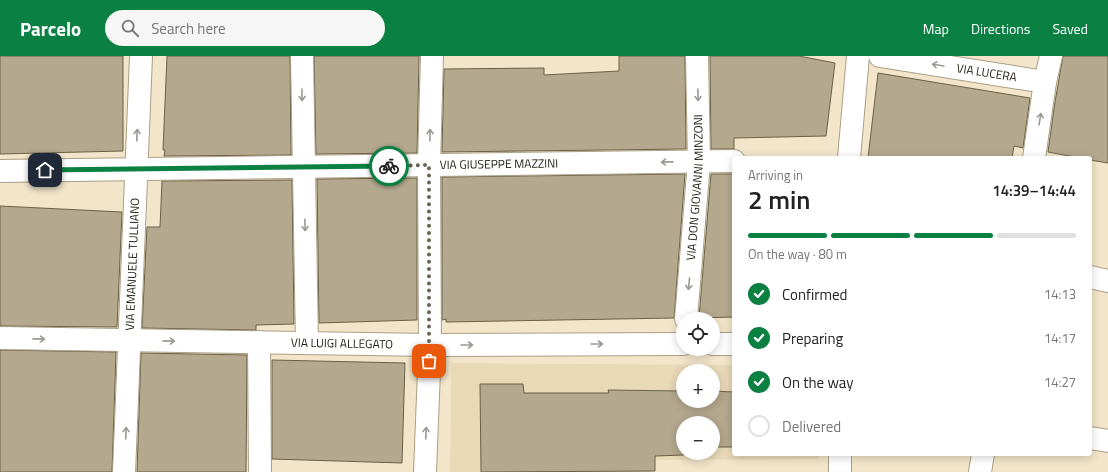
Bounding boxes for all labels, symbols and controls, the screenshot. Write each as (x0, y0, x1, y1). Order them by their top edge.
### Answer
search box (105, 10, 385, 46)
text: Parcelo (20, 14, 81, 43)
icon: search (119, 17, 141, 39)
text: Search here (151, 17, 226, 40)
text: Map (923, 18, 949, 39)
text: Directions (971, 18, 1030, 39)
text: Saved (1052, 18, 1088, 39)
street label: VIA LUCERA (955, 58, 1018, 86)
one-way arrow (931, 61, 944, 69)
one-way arrow (299, 88, 306, 101)
one-way arrow (694, 88, 701, 101)
one-way arrow (1036, 113, 1044, 126)
street label: VIA DON GIOVANNI MINZONI (681, 114, 708, 261)
one-way arrow (134, 129, 141, 142)
one-way arrow (426, 129, 434, 142)
courier (369, 146, 409, 186)
pin (28, 153, 62, 187)
street label: VIA GIUSEPPE MAZZINI (439, 153, 558, 174)
icon: bike (378, 155, 400, 177)
one-way arrow (661, 158, 674, 166)
icon: home (34, 159, 56, 181)
text: Arriving in (748, 165, 803, 185)
text: 14:39–14:44 (992, 179, 1076, 202)
text: 2 min (748, 180, 811, 219)
street label: VIA EMANUELE TULLIANO (120, 197, 144, 331)
one-way arrow (301, 218, 309, 231)
text: On the way · 80 m (748, 244, 847, 264)
one-way arrow (685, 277, 692, 290)
icon: check (748, 283, 770, 305)
text: Confirmed (782, 283, 847, 306)
text: 14:13 (1044, 284, 1076, 304)
map controls (676, 312, 720, 460)
button: locate (676, 312, 720, 356)
icon: check (748, 327, 770, 349)
text: Preparing (782, 327, 843, 350)
text: 14:17 (1044, 328, 1076, 348)
street label: VIA LUIGI ALLEGATO (291, 333, 393, 353)
one-way arrow (32, 335, 45, 342)
one-way arrow (162, 337, 175, 345)
one-way arrow (590, 340, 603, 348)
one-way arrow (460, 341, 473, 349)
pin (412, 344, 446, 378)
icon: bag (418, 350, 440, 372)
button: + (676, 364, 720, 408)
icon: check (748, 371, 770, 393)
text: On the way (782, 371, 854, 394)
text: 14:27 (1044, 372, 1076, 392)
text: Delivered (782, 415, 841, 438)
button: − (676, 416, 720, 460)
one-way arrow (122, 427, 130, 440)
one-way arrow (422, 427, 430, 440)

